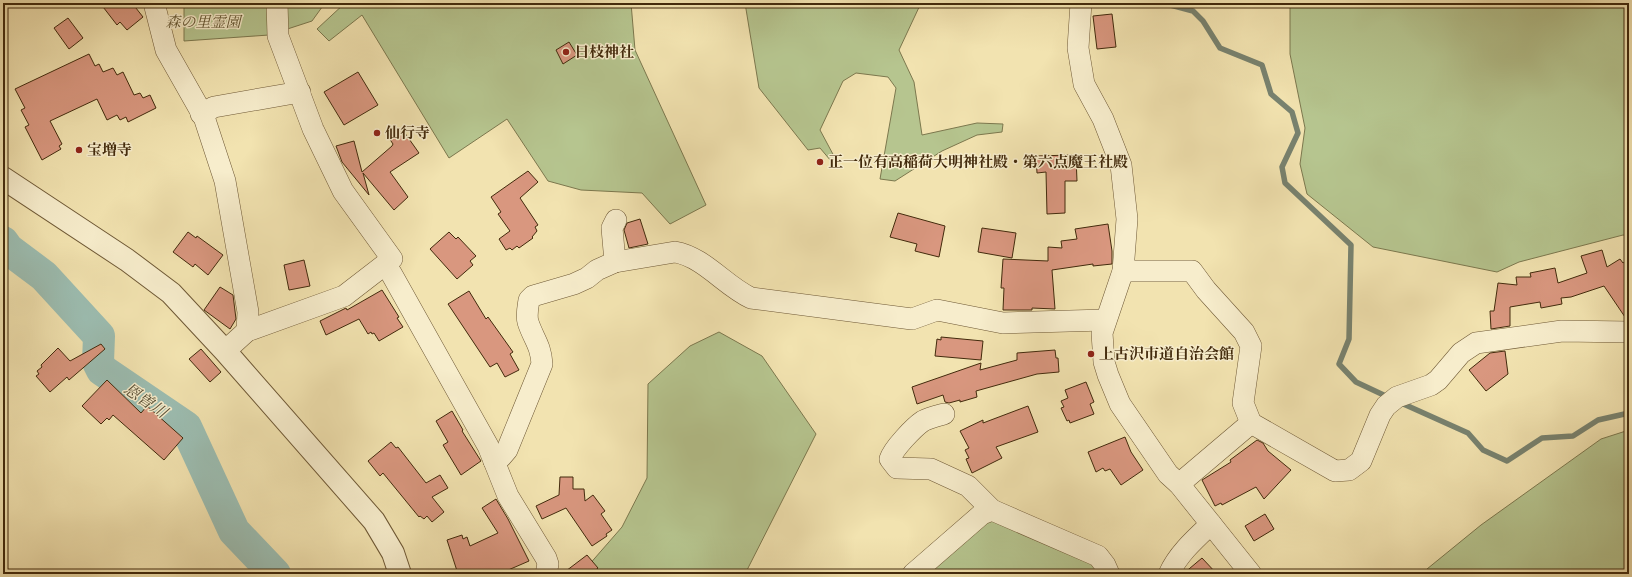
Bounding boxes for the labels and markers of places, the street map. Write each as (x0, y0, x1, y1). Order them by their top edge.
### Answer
place label: 日枝神社 (574, 41, 634, 62)
marker: 日枝神社 (561, 47, 571, 57)
place label: 仙行寺 (385, 122, 430, 143)
marker: 仙行寺 (372, 128, 382, 138)
place label: 宝増寺 (87, 139, 132, 160)
marker: 宝増寺 (74, 145, 84, 155)
place label: 正一位有高稲荷大明神社殿・第六点魔王社殿 (828, 151, 1128, 172)
marker: 正一位有高稲荷大明神社殿・第六点魔王社殿 (815, 157, 825, 167)
place label: 上古沢市道自治会館 (1099, 343, 1234, 364)
marker: 上古沢市道自治会館 (1086, 349, 1096, 359)

